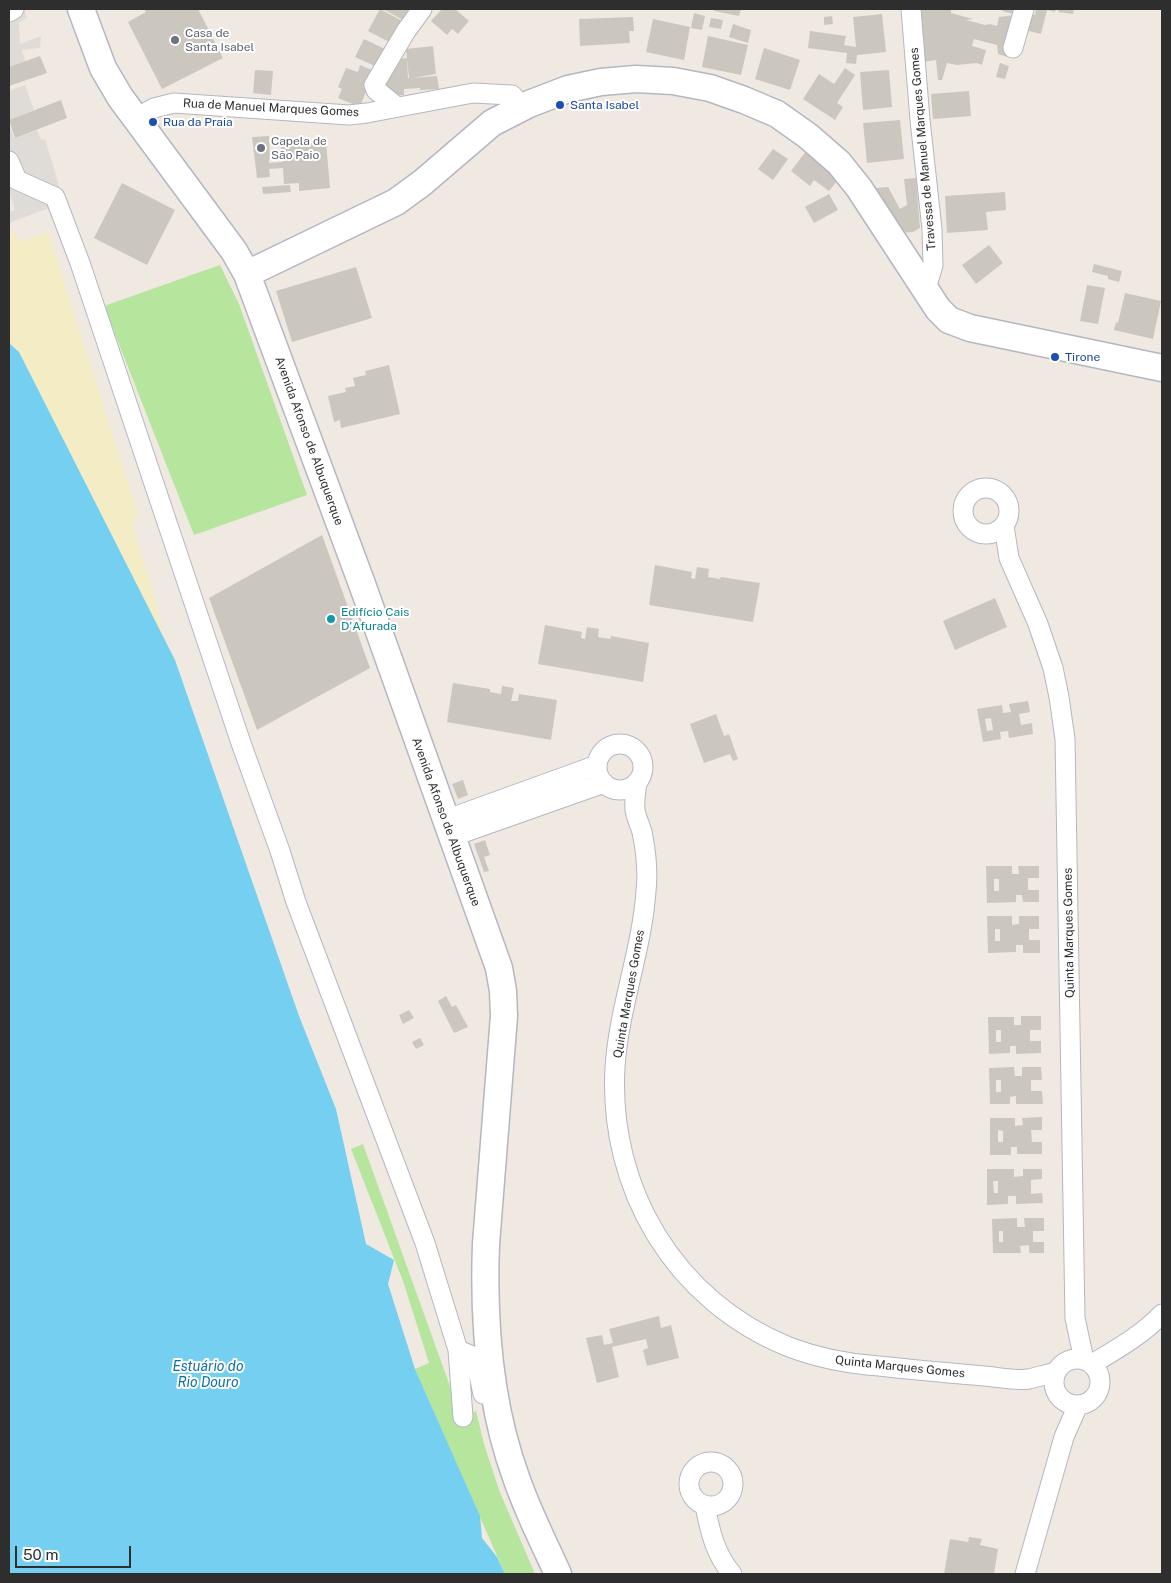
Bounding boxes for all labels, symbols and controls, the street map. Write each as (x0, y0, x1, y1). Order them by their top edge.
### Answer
place label: Casa de Santa Isabel (185, 26, 254, 54)
marker: Casa de Santa Isabel (169, 34, 181, 46)
street label: Travessa de Manuel Marques Gomes (907, 47, 939, 251)
street label: Rua de Manuel Marques Gomes (183, 96, 359, 120)
place label: Santa Isabel (570, 98, 639, 112)
marker: Santa Isabel (554, 99, 566, 111)
place label: Rua da Praia (163, 115, 233, 129)
marker: Rua da Praia (147, 116, 159, 128)
place label: Capela de São Paio (271, 134, 327, 162)
marker: Capela de São Paio (255, 142, 267, 154)
place label: Tirone (1065, 350, 1100, 364)
marker: Tirone (1049, 351, 1061, 363)
street label: Avenida Afonso de Albuquerque (272, 355, 346, 527)
place label: Edifício Cais D'Afurada (341, 605, 409, 633)
marker: Edifício Cais D'Afurada (325, 613, 337, 625)
street label: Avenida Afonso de Albuquerque (409, 736, 483, 908)
street label: Quinta Marques Gomes (1061, 868, 1077, 998)
street label: Quinta Marques Gomes (611, 929, 647, 1059)
street label: Quinta Marques Gomes (834, 1353, 966, 1381)
water label: Estuário do Rio Douro (172, 1359, 244, 1391)
scale bar (18, 1536, 134, 1568)
text: 50 m (23, 1546, 58, 1563)

